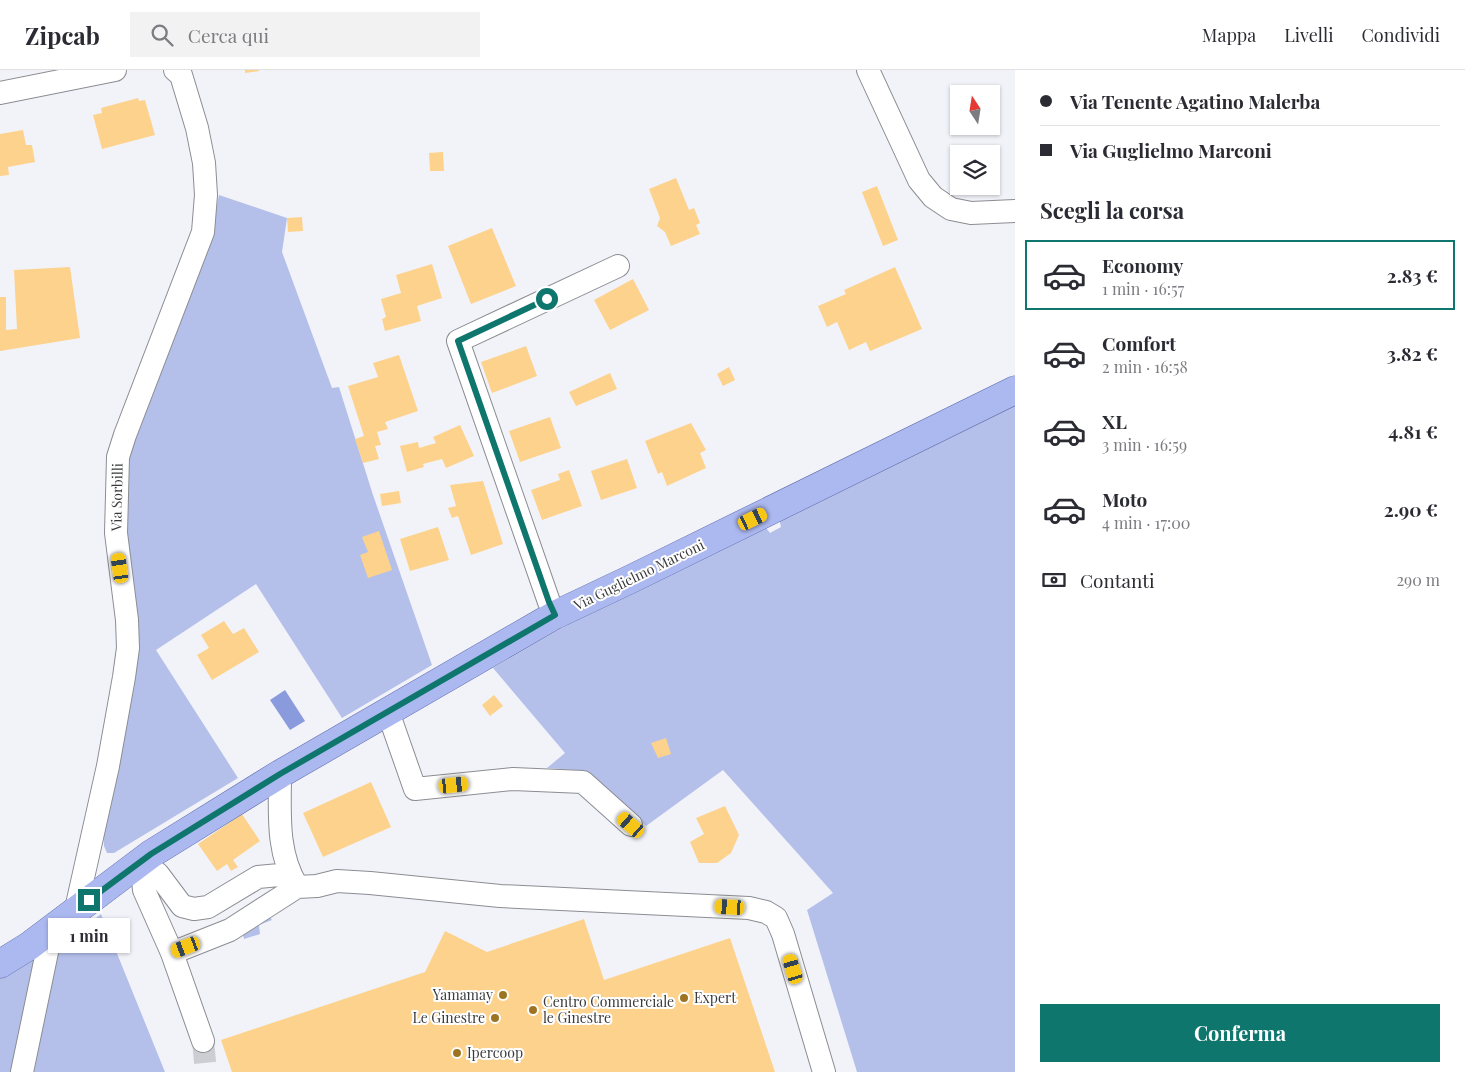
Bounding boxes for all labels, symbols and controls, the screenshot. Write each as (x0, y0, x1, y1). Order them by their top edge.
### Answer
search box (130, 12, 480, 57)
text: Zipcab (25, 19, 100, 51)
icon: search (148, 21, 176, 49)
text: Cerca qui (188, 22, 269, 48)
text: Mappa (1202, 23, 1256, 47)
text: Livelli (1284, 23, 1333, 47)
text: Condividi (1361, 23, 1440, 47)
north arrow (950, 85, 1000, 135)
map controls (950, 85, 1000, 195)
text: Via Tenente Agatino Malerba (1070, 88, 1320, 114)
text: Via Guglielmo Marconi (1070, 137, 1272, 163)
button: layers (950, 145, 1000, 195)
text: Scegli la corsa (1040, 195, 1184, 225)
text: Economy (1102, 252, 1183, 278)
icon: car (1042, 253, 1087, 298)
text: 2.83 € (1387, 262, 1438, 288)
text: 1 min · 16:57 (1102, 278, 1184, 299)
route start (536, 288, 558, 310)
text: Comfort (1102, 330, 1176, 356)
icon: car (1042, 331, 1087, 376)
text: 3.82 € (1387, 340, 1438, 366)
text: 2 min · 16:58 (1102, 356, 1188, 377)
text: XL (1102, 408, 1127, 434)
icon: car (1042, 409, 1087, 454)
text: 4.81 € (1388, 418, 1438, 444)
text: 3 min · 16:59 (1102, 434, 1187, 455)
street label: Via Sorbilli (106, 463, 127, 532)
text: Moto (1102, 486, 1147, 512)
icon: car (1042, 487, 1087, 532)
text: 2.90 € (1384, 496, 1438, 522)
car (736, 506, 769, 532)
text: 4 min · 17:00 (1102, 512, 1190, 533)
street label: Via Guglielmo Marconi (569, 535, 707, 615)
car (110, 552, 129, 584)
icon: cash (1040, 566, 1068, 594)
text: Contanti (1080, 567, 1155, 593)
text: 290 m (1396, 569, 1440, 590)
car (438, 776, 469, 794)
car (614, 809, 647, 841)
route end (78, 889, 100, 911)
car (714, 899, 745, 915)
callout: 1 min (48, 918, 130, 952)
text: 1 min (69, 925, 109, 946)
car (169, 935, 202, 959)
car (781, 952, 804, 986)
place label: Yamamay (432, 985, 493, 1004)
place label: Expert (694, 988, 737, 1007)
marker: Yamamay (497, 989, 509, 1001)
place label: Centro Commerciale le Ginestre (543, 992, 674, 1027)
marker: Expert (678, 992, 690, 1004)
marker: Centro Commerciale le Ginestre (527, 1004, 539, 1016)
button: Conferma (1040, 1004, 1440, 1062)
place label: Le Ginestre (413, 1008, 485, 1027)
marker: Le Ginestre (489, 1012, 501, 1024)
place label: Ipercoop (467, 1043, 523, 1062)
marker: Ipercoop (451, 1047, 463, 1059)

